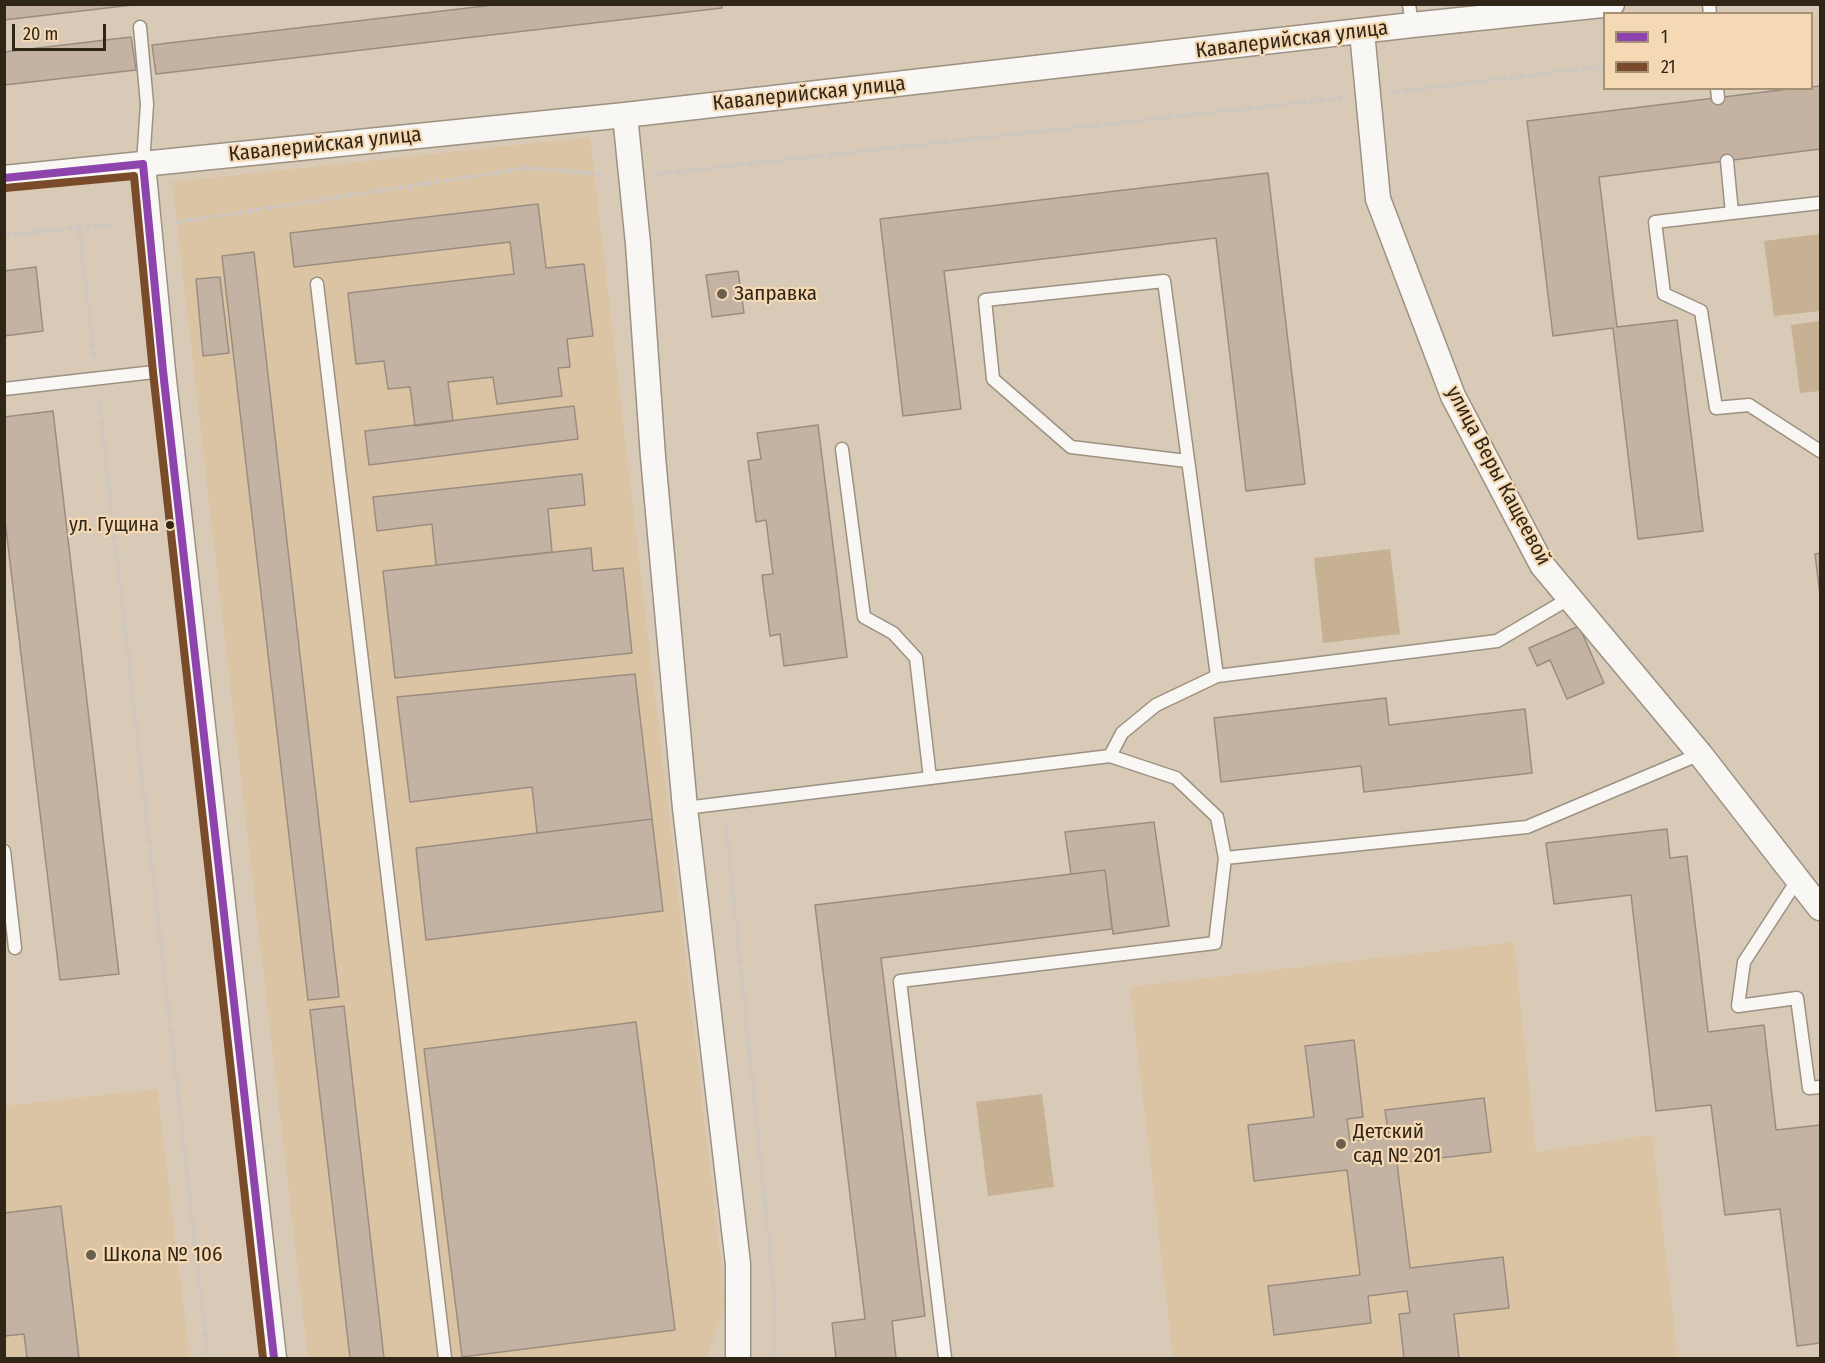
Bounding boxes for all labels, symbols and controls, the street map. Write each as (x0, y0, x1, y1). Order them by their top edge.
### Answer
scale bar (15, 12, 110, 50)
legend (1603, 12, 1813, 90)
street label: Кавалерийская улица (1194, 16, 1390, 64)
text: 20 m (23, 23, 58, 45)
text: 1 (1661, 26, 1668, 48)
text: 21 (1661, 56, 1676, 78)
street label: Кавалерийская улица (711, 71, 907, 117)
street label: Кавалерийская улица (227, 122, 423, 168)
place label: Заправка (734, 281, 817, 307)
marker: Заправка (715, 287, 729, 301)
street label: улица Веры Кащеевой (1440, 382, 1556, 570)
place label: ул. Гущина (69, 513, 159, 537)
marker: ул. Гущина (164, 519, 176, 531)
place label: Детский сад № 201 (1353, 1119, 1442, 1169)
marker: Детский сад № 201 (1334, 1137, 1348, 1151)
place label: Школа № 106 (103, 1242, 222, 1268)
marker: Школа № 106 (84, 1248, 98, 1262)

